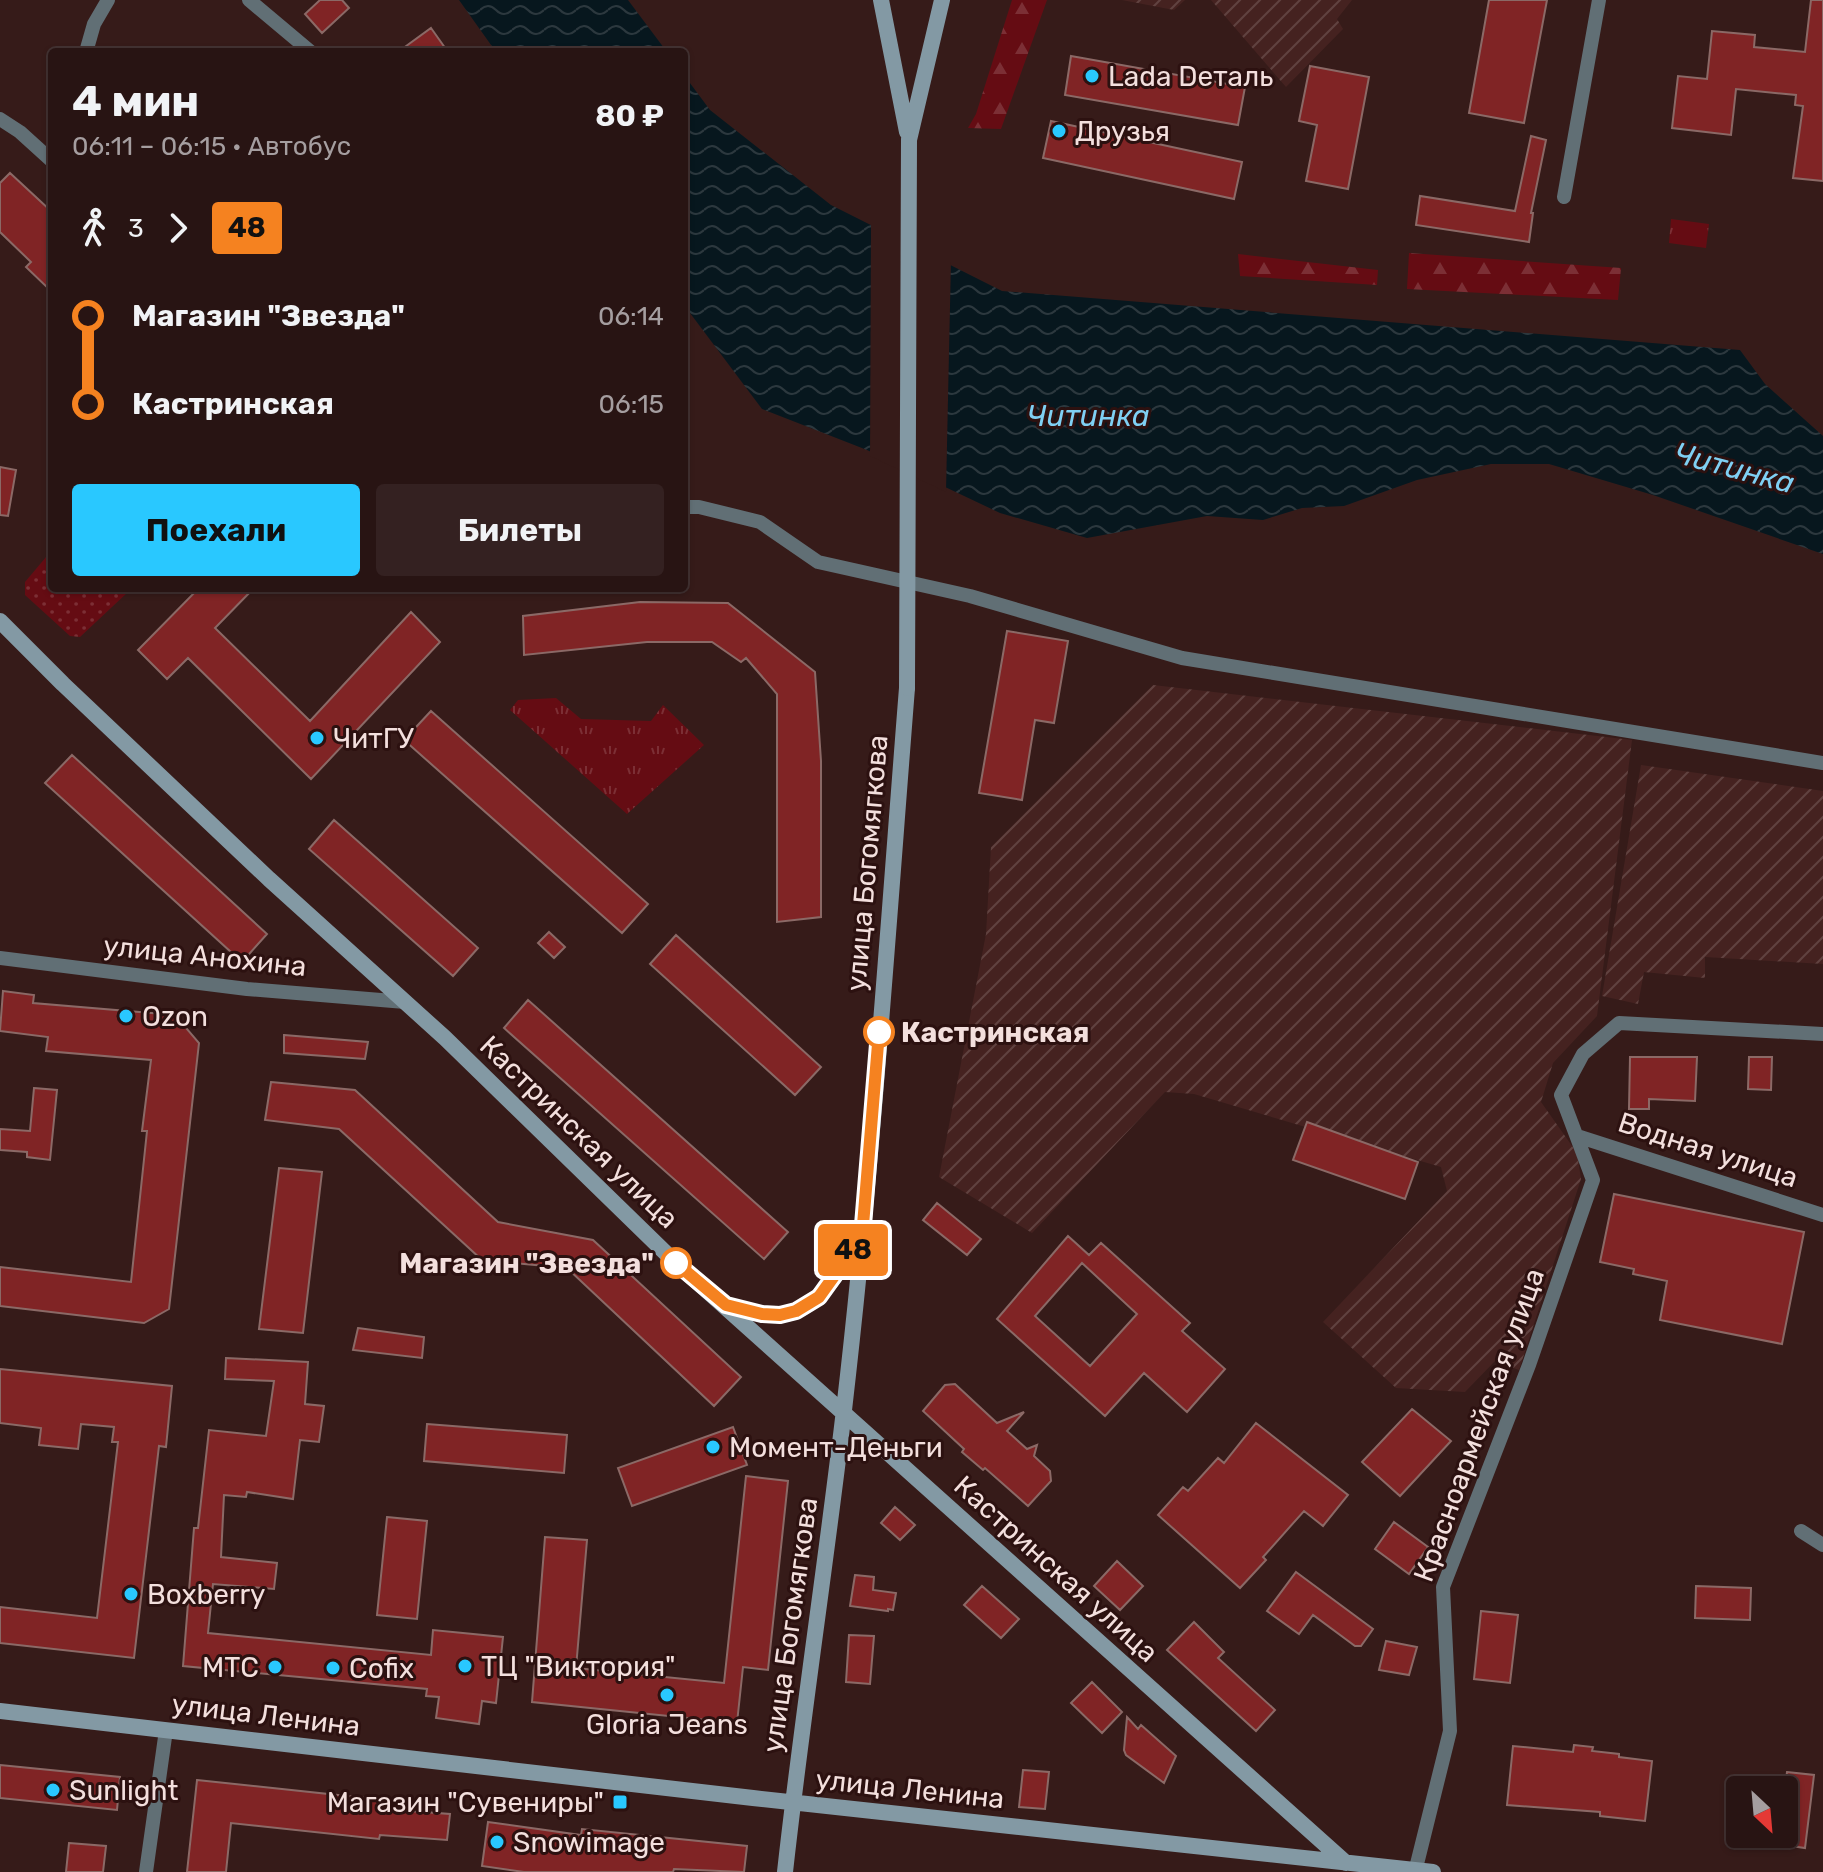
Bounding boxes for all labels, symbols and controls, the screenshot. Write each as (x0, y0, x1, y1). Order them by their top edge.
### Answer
place label: Lada Dеталь (1108, 60, 1273, 93)
marker: Lada Dеталь (1083, 67, 1101, 85)
text: 4 мин (72, 75, 199, 127)
text: 80 ₽ (595, 98, 664, 134)
place label: Друзья (1075, 115, 1170, 148)
marker: Друзья (1050, 122, 1068, 140)
text: 06:11 – 06:15 · Автобус (72, 131, 351, 162)
icon: walk (72, 206, 116, 250)
icon: forward (156, 206, 200, 250)
text: 48 (228, 211, 266, 244)
text: 3 (128, 213, 144, 244)
text: Магазин "Звезда" (132, 298, 405, 334)
text: 06:14 (598, 301, 664, 332)
text: Кастринская (132, 386, 334, 422)
text: 06:15 (599, 389, 664, 420)
water label: Читинка (1026, 398, 1150, 434)
water label: Читинка (1670, 435, 1798, 501)
button: Поехали (72, 484, 360, 576)
button: Билеты (376, 484, 664, 576)
place label: ЧитГУ (333, 722, 414, 755)
marker: ЧитГУ (308, 729, 326, 747)
street label: улица Богомягкова (839, 733, 895, 993)
street label: улица Анохина (102, 929, 308, 983)
place label: Ozon (142, 1000, 208, 1033)
marker: Ozon (117, 1007, 135, 1025)
place label: Кастринская (901, 1016, 1089, 1049)
marker: Кастринская (864, 1017, 894, 1047)
street label: Кастринская улица (473, 1029, 685, 1235)
street label: Водная улица (1614, 1105, 1802, 1195)
line badge: 48 (817, 1224, 889, 1276)
text: 48 (834, 1233, 872, 1266)
place label: Магазин "Звезда" (399, 1247, 654, 1280)
marker: Магазин "Звезда" (661, 1248, 691, 1278)
street label: Красноармейская улица (1407, 1264, 1551, 1586)
place label: Момент-Деньги (729, 1431, 943, 1464)
marker: Момент-Деньги (704, 1438, 722, 1456)
street label: Кастринская улица (947, 1469, 1165, 1669)
street label: улица Богомягкова (756, 1495, 824, 1755)
place label: Boxberry (147, 1578, 266, 1611)
marker: Boxberry (122, 1585, 140, 1603)
place label: ТЦ "Виктория" (481, 1650, 676, 1683)
place label: МТС (202, 1651, 259, 1684)
place label: Cofix (349, 1652, 414, 1685)
marker: ТЦ "Виктория" (456, 1657, 474, 1675)
marker: МТС (266, 1658, 284, 1676)
marker: Cofix (324, 1659, 342, 1677)
marker: Gloria Jeans (658, 1686, 676, 1704)
street label: улица Ленина (170, 1687, 362, 1743)
place label: Gloria Jeans (586, 1708, 748, 1741)
street label: улица Ленина (814, 1763, 1006, 1815)
place label: Sunlight (69, 1774, 178, 1807)
north arrow (1726, 1776, 1798, 1848)
map controls (1726, 1776, 1798, 1848)
marker: Sunlight (44, 1781, 62, 1799)
place label: Магазин "Сувениры" (327, 1786, 604, 1819)
marker: Магазин "Сувениры" (611, 1793, 629, 1811)
place label: Snowimage (513, 1826, 665, 1859)
marker: Snowimage (488, 1833, 506, 1851)

